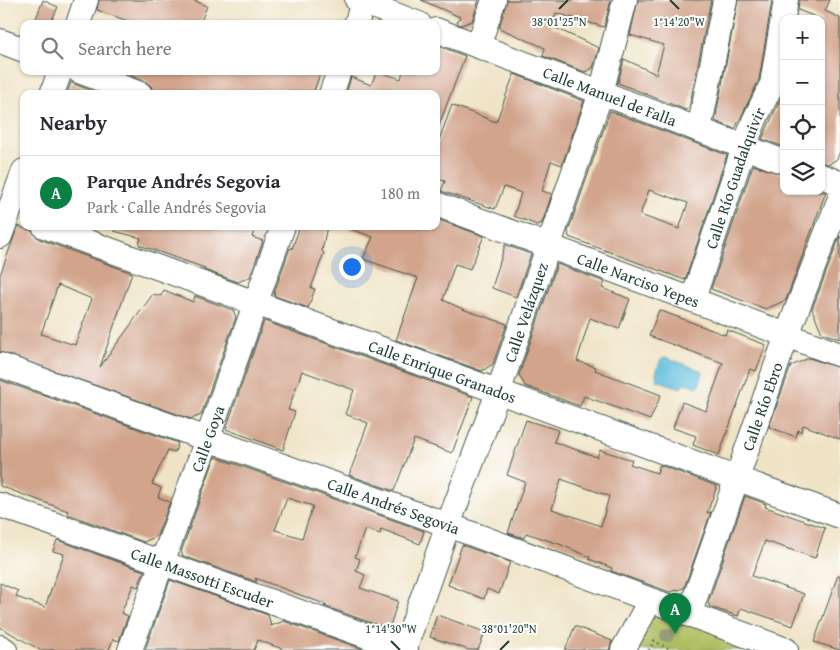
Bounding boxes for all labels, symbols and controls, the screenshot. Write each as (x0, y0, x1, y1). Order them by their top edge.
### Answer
text: 38°01'25"N (531, 13, 587, 30)
text: 1°14'20"W (653, 13, 706, 30)
map controls (780, 15, 825, 195)
button: + (780, 15, 825, 60)
search box (20, 20, 440, 75)
icon: search (38, 34, 66, 62)
text: Search here (78, 34, 172, 62)
street label: Calle Manuel de Falla (540, 60, 681, 132)
button: − (780, 60, 825, 105)
street label: Calle Río Guadalquivir (699, 103, 771, 252)
button: locate (780, 105, 825, 150)
text: Nearby (40, 107, 107, 138)
button: layers (780, 150, 825, 195)
text: Parque Andrés Segovia (87, 167, 280, 195)
text: A (51, 181, 61, 205)
text: 180 m (380, 181, 420, 205)
text: Park · Calle Andrés Segovia (87, 195, 266, 219)
street label: Calle Narciso Yepes (574, 246, 703, 313)
your location (339, 254, 365, 280)
street label: Calle Velázquez (497, 259, 554, 365)
street label: Calle Enrique Granados (365, 333, 520, 409)
street label: Calle Río Ebro (735, 359, 789, 454)
street label: Calle Goya (184, 402, 230, 475)
street label: Calle Andrés Segovia (324, 471, 463, 540)
street label: Calle Massotti Escuder (128, 541, 278, 614)
pin: A (659, 593, 691, 634)
text: 1°14'30"W (365, 620, 418, 637)
text: 38°01'20"N (481, 620, 537, 637)

